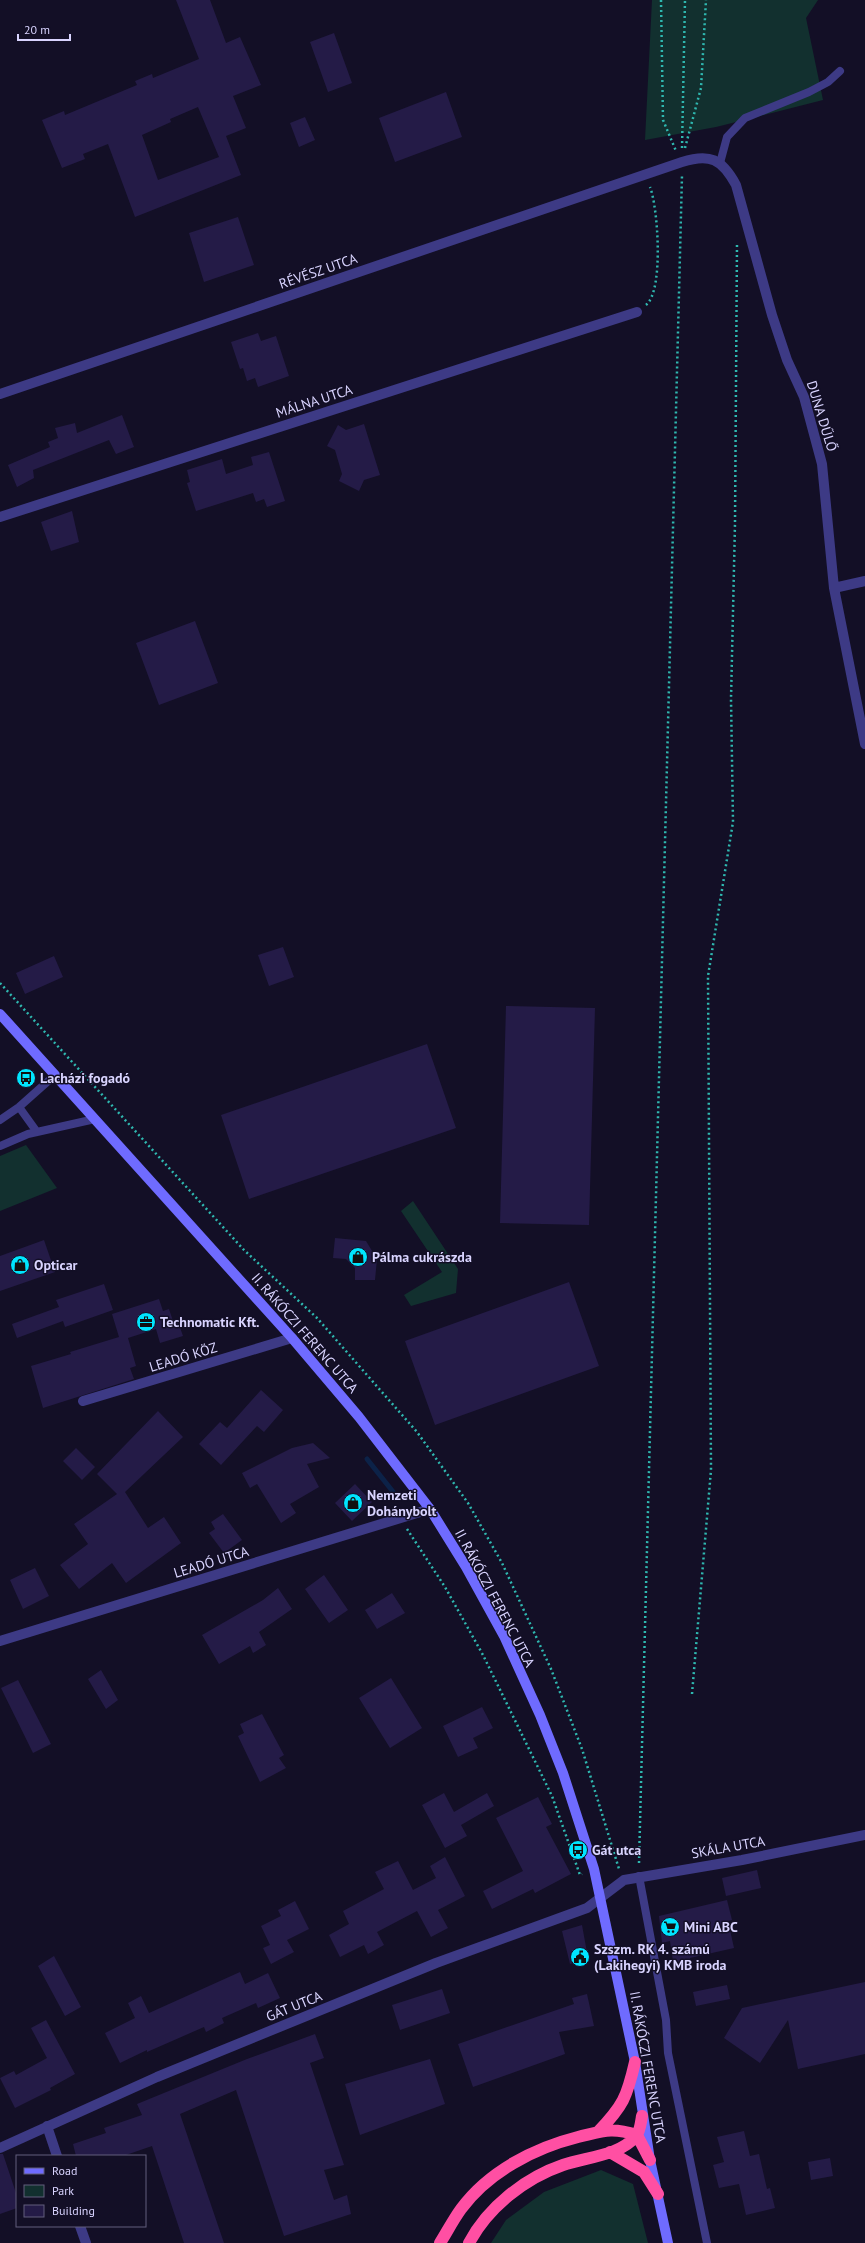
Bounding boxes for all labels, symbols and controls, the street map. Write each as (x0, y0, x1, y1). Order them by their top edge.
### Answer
scale bar (18, 16, 70, 42)
text: 20 m (24, 22, 50, 37)
street label: RÉVÉSZ UTCA (277, 249, 360, 293)
street label: DUNA DŰLŐ (803, 378, 841, 454)
street label: MÁLNA UTCA (274, 380, 355, 422)
bus stop icon: Lacházi fogadó (15, 1067, 37, 1089)
place label: Lacházi fogadó (40, 1069, 130, 1087)
shop icon: Pálma cukrászda (347, 1246, 369, 1268)
place label: Pálma cukrászda (372, 1248, 472, 1266)
shop icon: Opticar (9, 1254, 31, 1276)
place label: Opticar (34, 1256, 78, 1274)
street label: II. RÁKÓCZI FERENC UTCA (248, 1269, 363, 1397)
office icon: Technomatic Kft. (135, 1311, 157, 1333)
place label: Technomatic Kft. (160, 1313, 260, 1331)
street label: LEADÓ KÖZ (147, 1338, 220, 1376)
place label: Nemzeti Dohánybolt (367, 1486, 437, 1520)
shop icon: Nemzeti Dohánybolt (342, 1492, 364, 1514)
street label: II. RÁKÓCZI FERENC UTCA (451, 1526, 539, 1671)
street label: LEADÓ UTCA (171, 1542, 251, 1582)
street label: SKÁLA UTCA (690, 1832, 767, 1862)
bus stop icon: Gát utca (567, 1839, 589, 1861)
place label: Gát utca (592, 1841, 641, 1859)
supermarket icon: Mini ABC (659, 1916, 681, 1938)
place label: Mini ABC (684, 1918, 738, 1936)
place label: Szszm. RK 4. számú (Lakihegyi) KMB iroda (594, 1940, 727, 1974)
public building icon: Szszm. RK 4. számú (Lakihegyi) KMB iroda (569, 1946, 591, 1968)
street label: GÁT UTCA (263, 1986, 325, 2025)
street label: II. RÁKÓCZI FERENC UTCA (626, 1990, 670, 2145)
legend (16, 2155, 146, 2227)
text: Road (52, 2163, 77, 2178)
text: Park (52, 2183, 74, 2198)
text: Building (52, 2203, 95, 2218)

